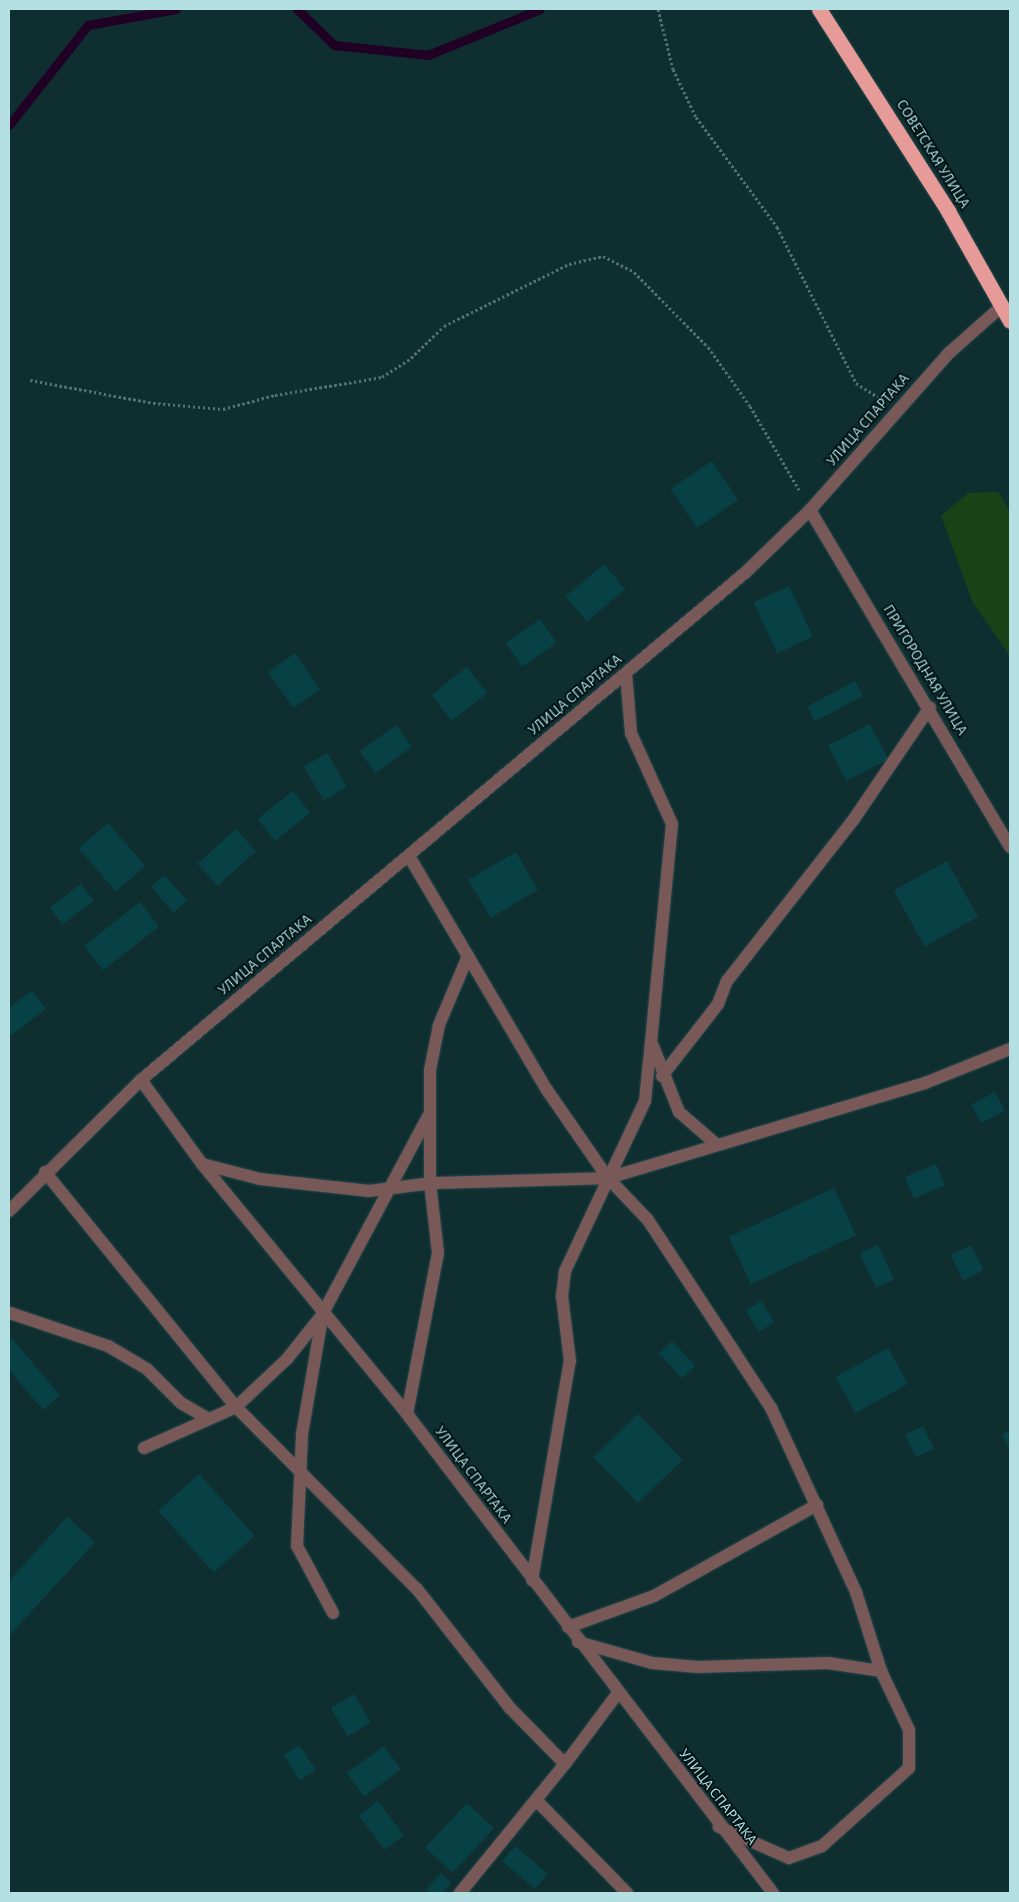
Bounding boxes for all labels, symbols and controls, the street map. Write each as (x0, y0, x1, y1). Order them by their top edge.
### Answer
street label: СОВЕТСКАЯ УЛИЦА (892, 96, 974, 212)
street label: УЛИЦА СПАРТАКА (823, 370, 913, 470)
street label: ПРИГОРОДНАЯ УЛИЦА (879, 601, 971, 739)
street label: УЛИЦА СПАРТАКА (524, 651, 626, 739)
street label: УЛИЦА СПАРТАКА (214, 911, 316, 999)
street label: УЛИЦА СПАРТАКА (431, 1423, 515, 1527)
street label: УЛИЦА СПАРТАКА (675, 1745, 761, 1849)

